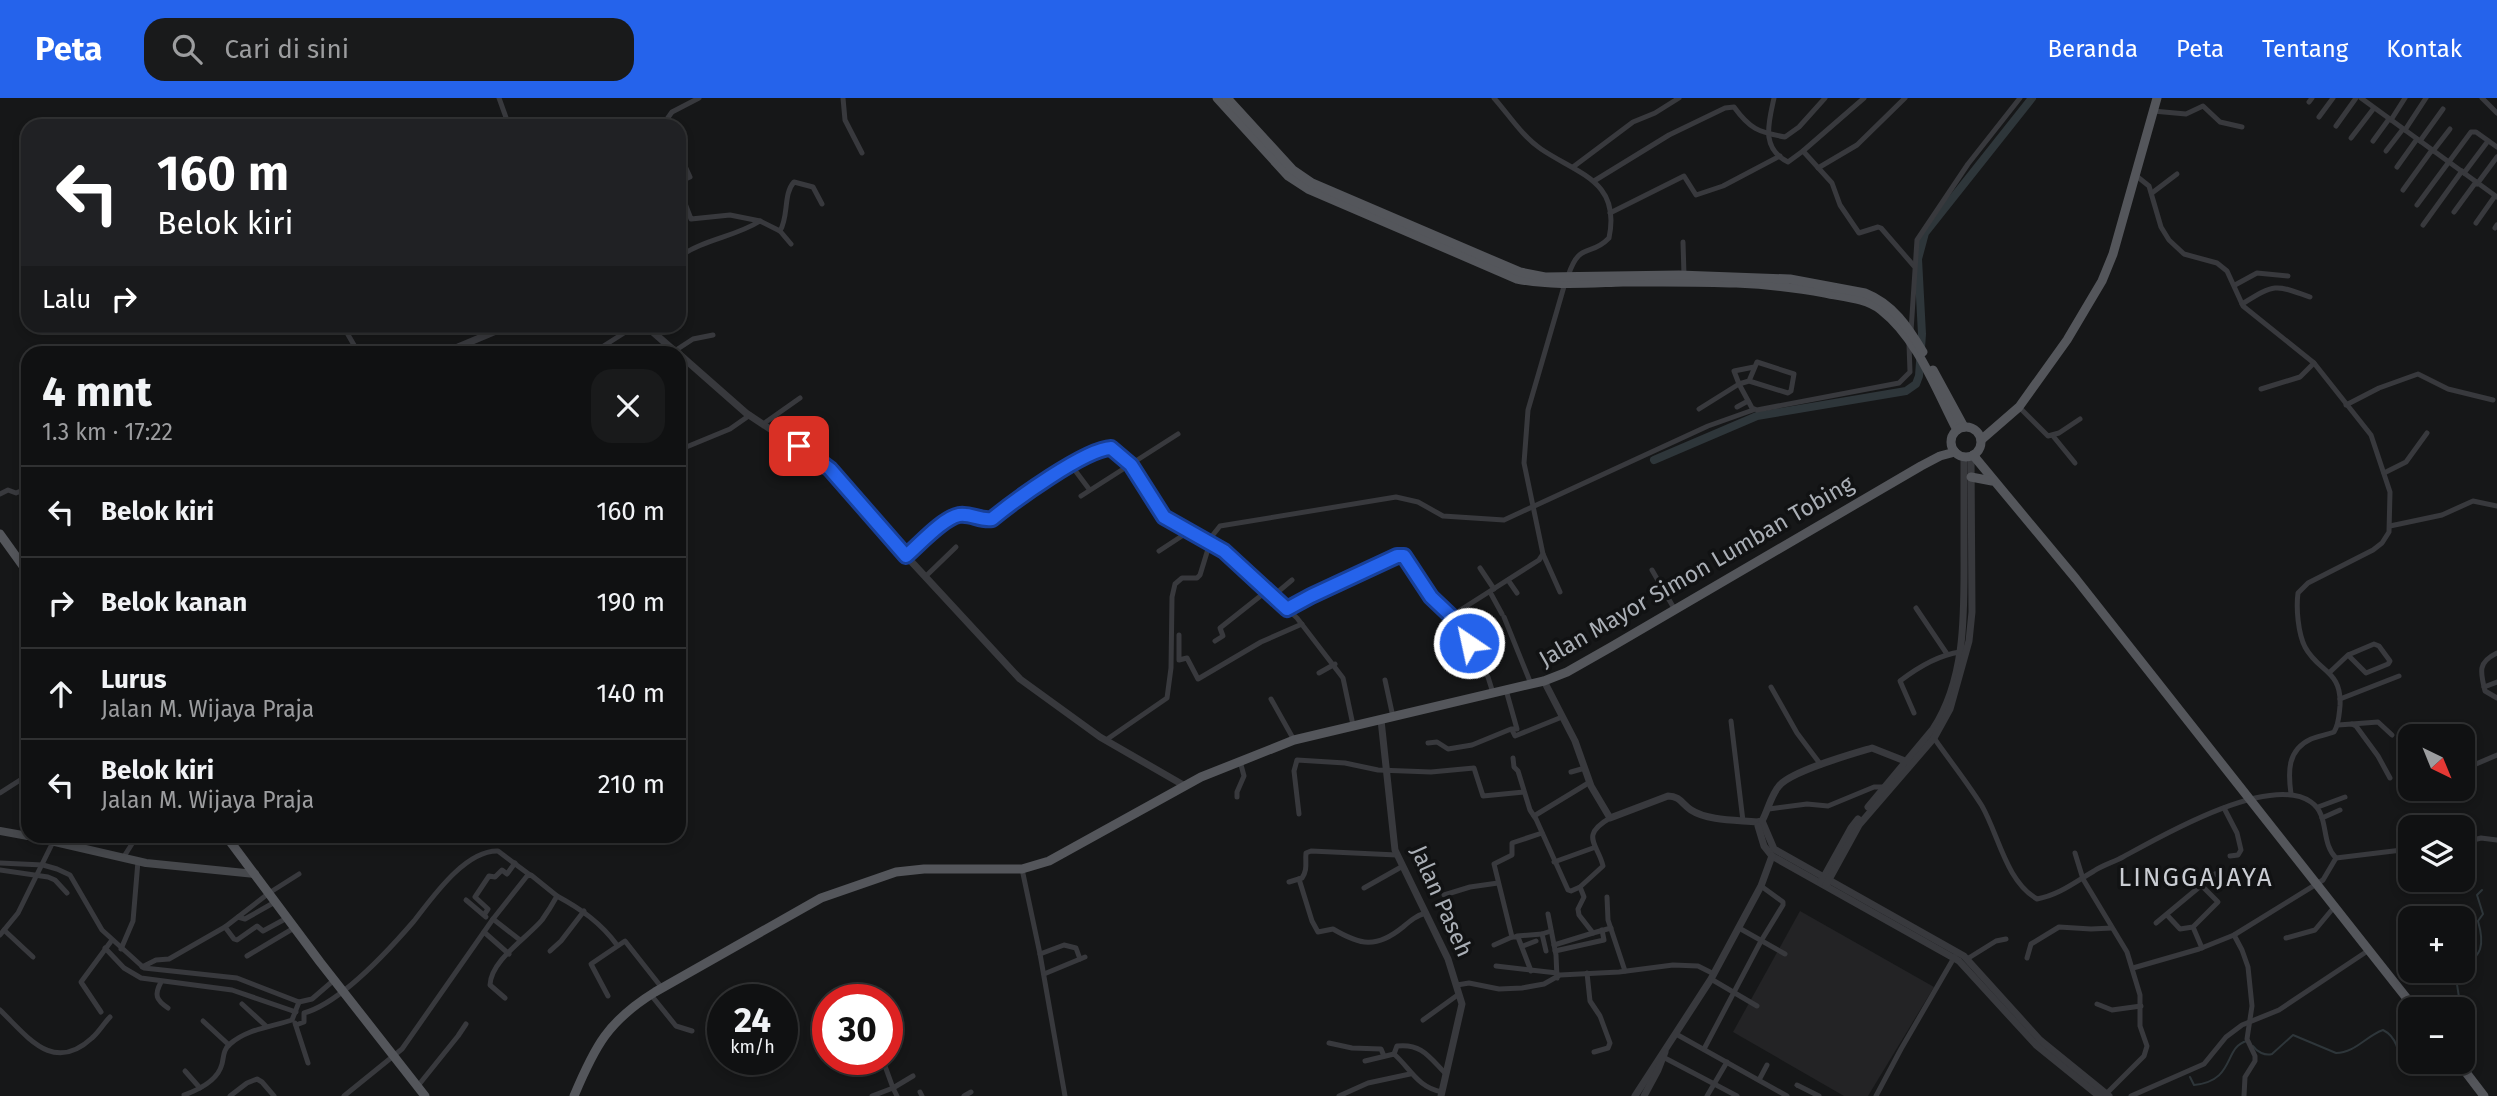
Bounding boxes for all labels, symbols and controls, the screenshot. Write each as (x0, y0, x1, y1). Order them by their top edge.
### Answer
search box (144, 18, 634, 81)
text: Peta (35, 29, 102, 69)
icon: search (168, 30, 206, 68)
text: Cari di sini (224, 34, 349, 65)
text: Beranda (2047, 35, 2138, 63)
text: Peta (2176, 35, 2224, 63)
text: Tentang (2262, 35, 2348, 63)
text: Kontak (2386, 35, 2462, 63)
text: 160 m (157, 144, 289, 203)
icon: left (42, 147, 133, 238)
text: Belok kiri (157, 204, 293, 242)
icon: right (105, 280, 143, 318)
text: Lalu (42, 284, 91, 315)
text: 4 mnt (42, 367, 152, 417)
button: close (591, 369, 665, 443)
pin (769, 416, 829, 476)
text: 1.3 km · 17:22 (42, 418, 173, 446)
icon: arrive (780, 427, 818, 465)
street label: Jalan Mayor Simon Lumban Tobing (1534, 469, 1858, 673)
icon: left (42, 493, 80, 531)
text: Belok kiri (101, 496, 214, 527)
text: 160 m (596, 496, 665, 527)
icon: right (42, 584, 80, 622)
text: Belok kanan (101, 587, 247, 618)
text: 190 m (596, 587, 665, 618)
position arrow (1432, 606, 1506, 680)
text: Lurus (101, 664, 167, 695)
icon: ahead (42, 675, 80, 713)
text: 140 m (596, 678, 665, 709)
text: Jalan M. Wijaya Praja (101, 695, 314, 723)
north arrow (2398, 724, 2474, 802)
map controls (2398, 724, 2475, 1074)
text: Belok kiri (101, 755, 214, 786)
icon: left (42, 766, 80, 804)
text: 210 m (598, 769, 665, 800)
text: Jalan M. Wijaya Praja (101, 786, 314, 814)
button: layers (2398, 815, 2475, 892)
street label: Jalan Paseh (1405, 841, 1479, 961)
district label: LINGGAJAYA (2118, 862, 2274, 893)
button: + (2398, 906, 2475, 983)
speed limit sign: 30 (812, 984, 903, 1075)
button: − (2398, 997, 2475, 1074)
text: 24 (734, 999, 771, 1041)
text: km/h (730, 1036, 775, 1058)

